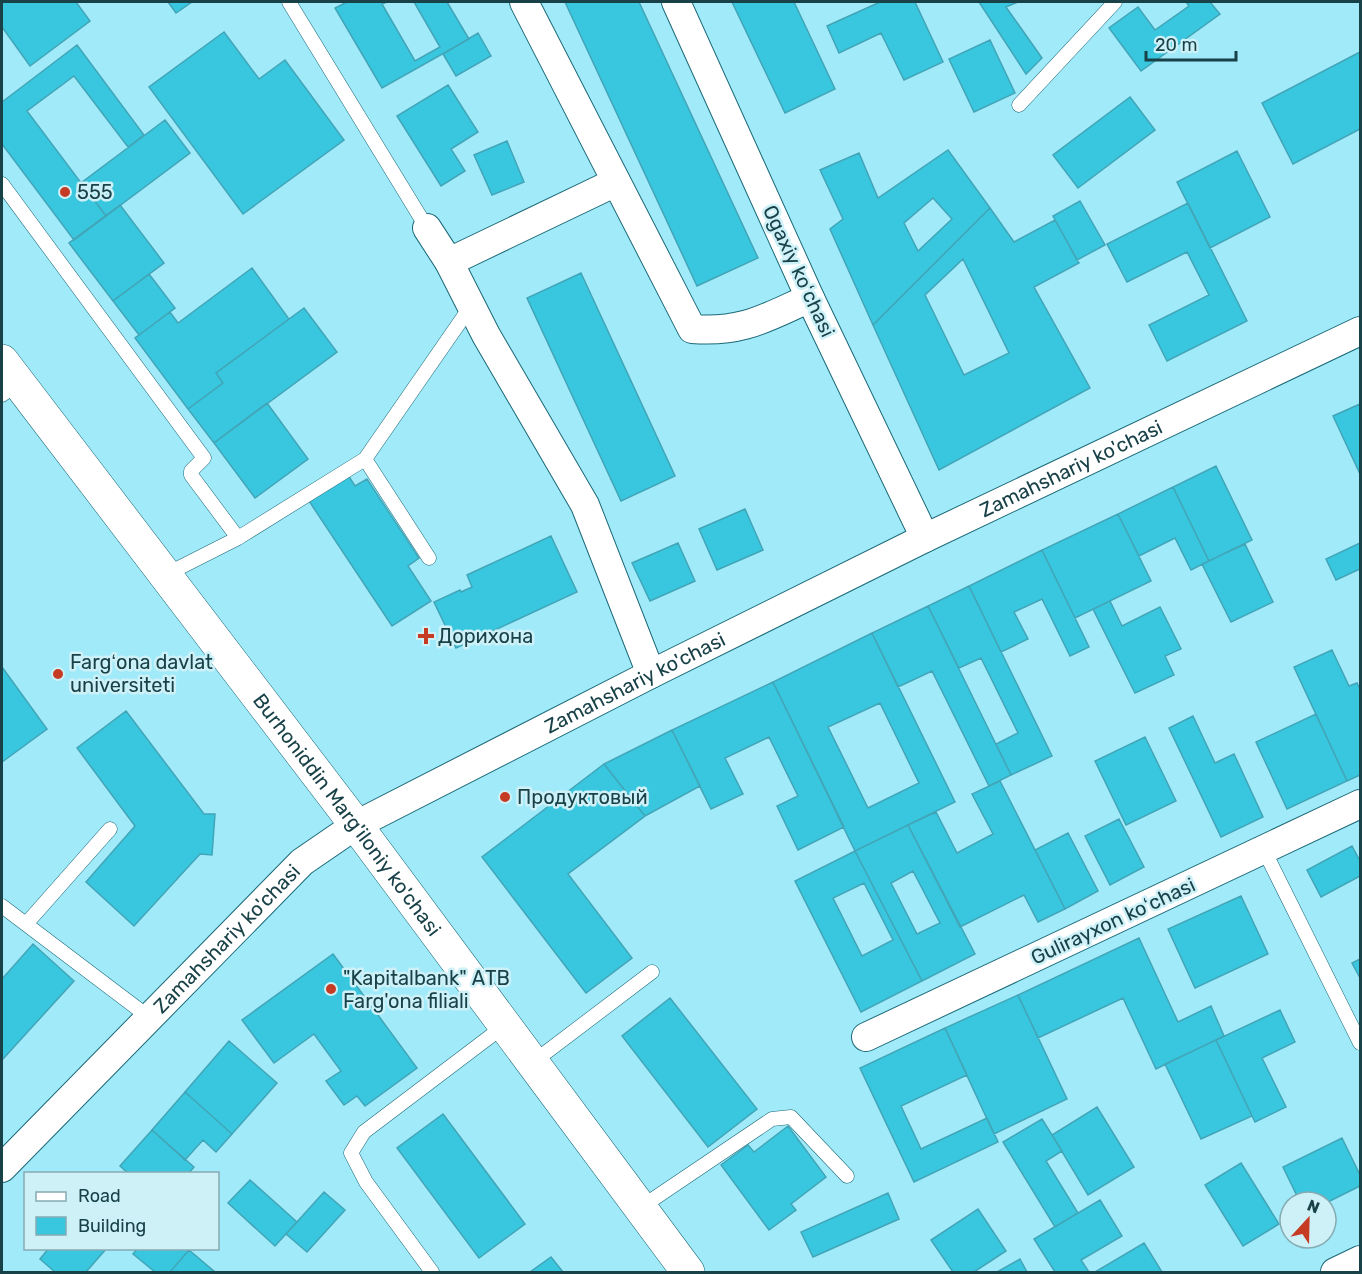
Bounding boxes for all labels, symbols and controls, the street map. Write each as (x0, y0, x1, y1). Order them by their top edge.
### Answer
scale bar (1146, 24, 1236, 62)
text: 20 m (1155, 34, 1197, 56)
place label: 555 (77, 180, 113, 204)
marker: 555 (58, 185, 72, 199)
street label: Ogaxiy koʻchasi (758, 201, 840, 341)
street label: Zamahshariy ko'chasi (976, 415, 1166, 522)
place label: Дорихона (438, 624, 533, 648)
street label: Zamahshariy ko'chasi (540, 627, 729, 738)
marker: Дорихона (419, 629, 433, 643)
place label: Fargʻona davlat universiteti (70, 650, 213, 697)
marker: Fargʻona davlat universiteti (51, 667, 65, 681)
street label: Burhoniddin Marg'iloniy ko'chasi (248, 689, 446, 941)
place label: Продуктовый (517, 785, 648, 809)
marker: Продуктовый (498, 790, 512, 804)
street label: Zamahshariy ko'chasi (148, 859, 305, 1018)
street label: Gulirayxon koʻchasi (1027, 872, 1199, 970)
place label: "Kapitalbank" АТB Farg'ona filiali (343, 966, 510, 1013)
marker: "Kapitalbank" АТB Farg'ona filiali (324, 982, 338, 996)
legend (24, 1172, 219, 1250)
text: Road (78, 1185, 121, 1207)
north arrow (1278, 1190, 1338, 1250)
text: N (1305, 1196, 1322, 1218)
text: Building (78, 1215, 146, 1237)

